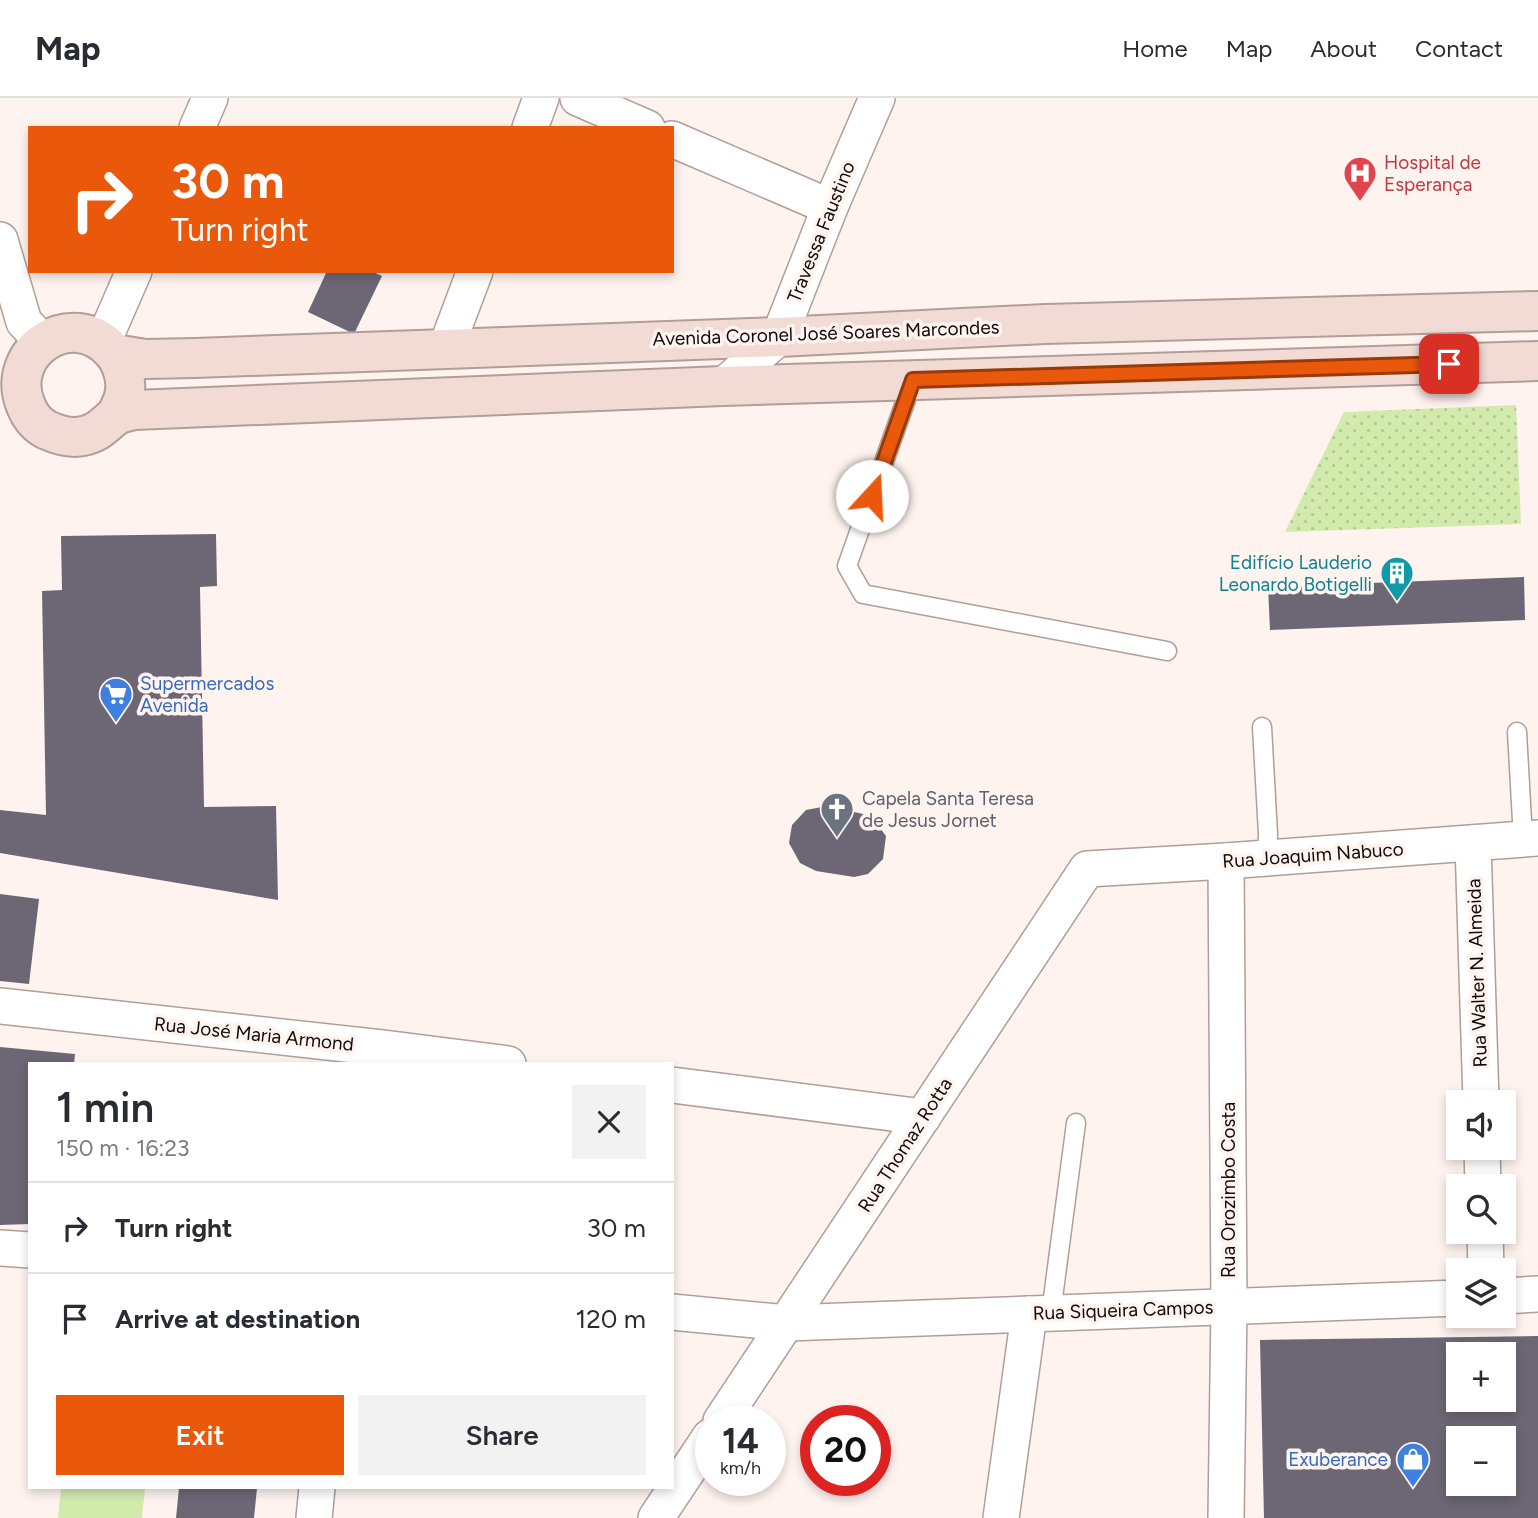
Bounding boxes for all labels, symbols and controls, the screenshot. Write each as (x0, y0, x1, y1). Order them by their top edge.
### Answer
text: Map (35, 29, 101, 68)
text: Home (1122, 34, 1188, 63)
text: Map (1226, 34, 1272, 63)
text: About (1310, 34, 1377, 63)
text: Contact (1415, 34, 1503, 63)
text: 30 m (171, 151, 284, 210)
place label: Hospital de Esperança (1384, 151, 1481, 196)
icon: right (56, 154, 147, 245)
hospital icon: Hospital de Esperança (1341, 154, 1379, 203)
street label: Travessa Faustino (782, 158, 860, 306)
text: Turn right (171, 211, 309, 249)
street label: Avenida Coronel José Soares Marcondes (652, 315, 1000, 351)
pin (1419, 334, 1479, 394)
icon: arrive (1430, 345, 1468, 383)
position arrow (835, 459, 909, 533)
place label: Edifício Lauderio Leonardo Botigelli (1219, 551, 1372, 596)
building icon: Edifício Lauderio Leonardo Botigelli (1378, 554, 1416, 603)
place label: Supermercados Avenida (140, 672, 274, 717)
supermarket icon: Supermercados Avenida (97, 675, 135, 724)
place label: Capela Santa Teresa de Jesus Jornet (862, 787, 1034, 832)
church icon: Capela Santa Teresa de Jesus Jornet (818, 790, 856, 839)
street label: Rua Joaquim Nabuco (1222, 837, 1404, 873)
street label: Rua Walter N. Almeida (1462, 878, 1492, 1068)
street label: Rua José Maria Armond (153, 1012, 355, 1056)
street label: Rua Thomaz Rotta (853, 1073, 957, 1217)
text: 1 min (56, 1082, 154, 1133)
button: close (572, 1085, 646, 1159)
map controls (1446, 1090, 1516, 1496)
button: sound (1446, 1090, 1516, 1160)
street label: Rua Orozimbo Costa (1217, 1102, 1240, 1278)
text: 150 m · 16:23 (56, 1134, 190, 1162)
button: search (1446, 1174, 1516, 1244)
icon: right (56, 1209, 94, 1247)
text: Turn right (115, 1212, 232, 1244)
text: 30 m (587, 1212, 646, 1244)
button: layers (1446, 1258, 1516, 1328)
street label: Rua Siqueira Campos (1032, 1295, 1214, 1325)
icon: arrive (56, 1300, 94, 1338)
text: Arrive at destination (115, 1303, 360, 1335)
text: 120 m (576, 1303, 646, 1335)
button: + (1446, 1342, 1516, 1412)
button: Exit (56, 1395, 344, 1475)
button: Share (358, 1395, 646, 1475)
speed limit sign: 20 (800, 1405, 891, 1496)
text: 14 (722, 1420, 759, 1462)
button: − (1446, 1426, 1516, 1496)
shop icon: Exuberance (1394, 1440, 1432, 1489)
place label: Exuberance (1288, 1448, 1388, 1471)
text: km/h (720, 1457, 761, 1479)

